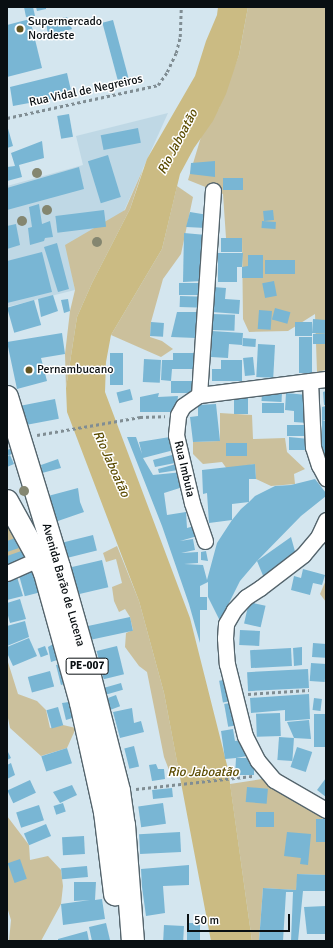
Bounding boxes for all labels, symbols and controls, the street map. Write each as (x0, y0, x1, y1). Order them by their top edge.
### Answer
place label: Supermercado Nordeste (28, 15, 102, 43)
marker: Supermercado Nordeste (15, 24, 25, 34)
street label: Rua Vidal de Negreiros (28, 72, 144, 110)
water label: Rio Jaboatão (154, 107, 202, 177)
place label: Pernambucano (37, 363, 113, 377)
marker: Pernambucano (24, 365, 34, 375)
water label: Rio Jaboatão (89, 428, 133, 500)
street label: Rua Imbuia (171, 439, 197, 499)
street label: Avenida Barão de Lucena (38, 522, 88, 648)
road number: PE-007 (65, 657, 109, 675)
water label: Rio Jaboatão (168, 764, 238, 780)
scale bar (189, 906, 292, 932)
text: 50 m (194, 913, 219, 928)

